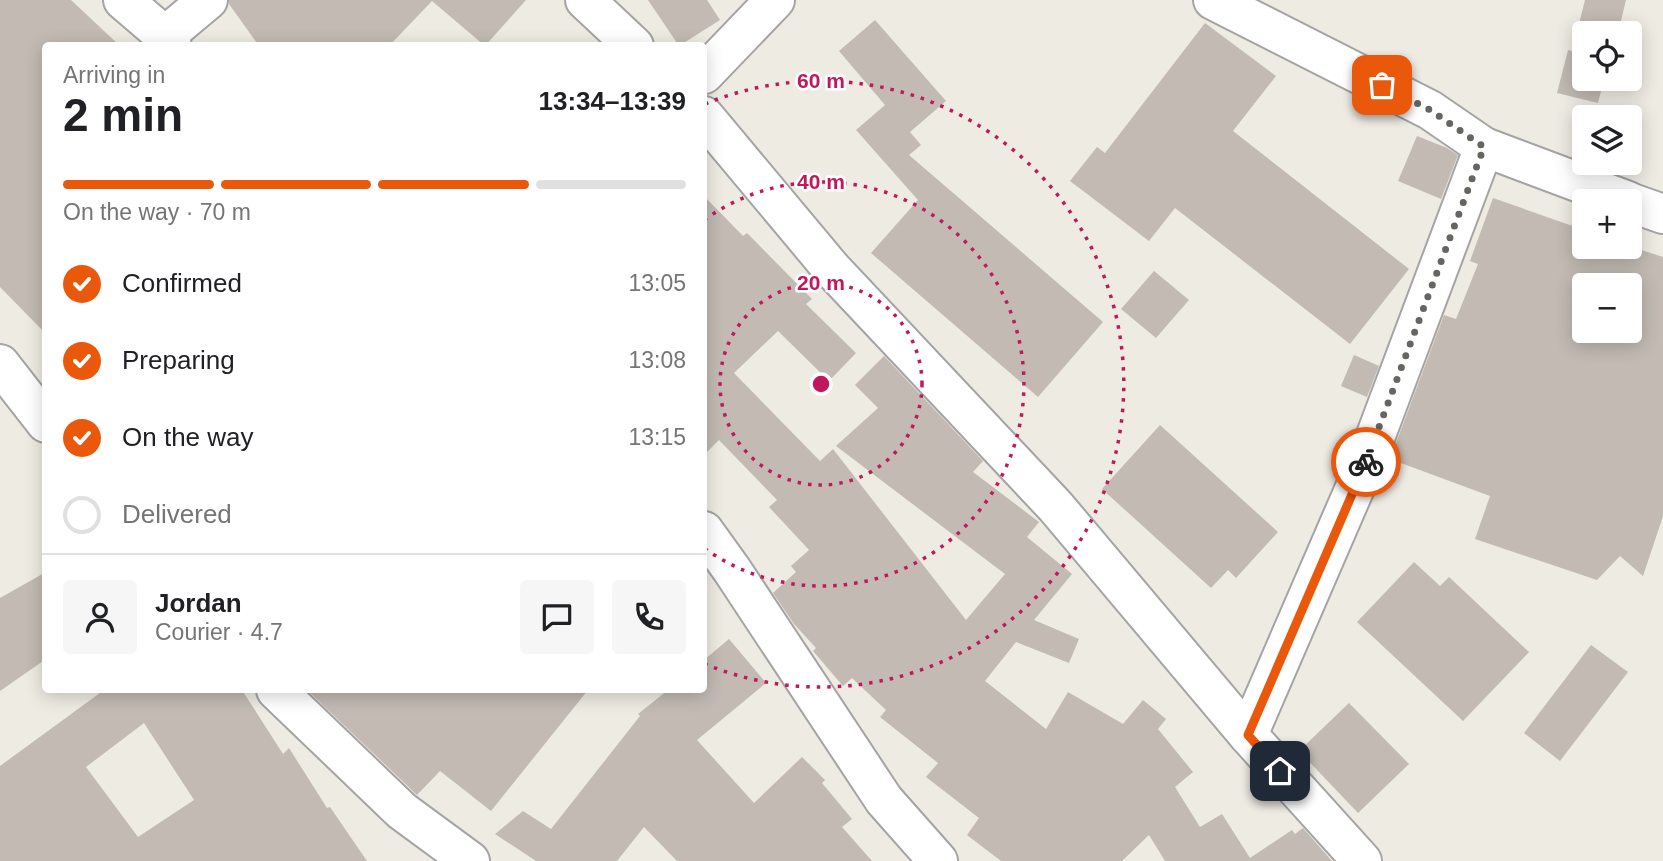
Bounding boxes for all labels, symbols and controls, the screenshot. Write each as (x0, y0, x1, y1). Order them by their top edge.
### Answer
map controls (1572, 21, 1642, 343)
button: locate (1572, 21, 1642, 91)
pin (1352, 55, 1412, 115)
text: Arriving in (63, 62, 165, 88)
icon: bag (1363, 66, 1401, 104)
text: 60 m (797, 69, 845, 92)
text: 13:34–13:39 (539, 86, 686, 116)
text: 2 min (63, 89, 183, 141)
button: layers (1572, 105, 1642, 175)
text: 40 m (797, 170, 845, 193)
button: + (1572, 189, 1642, 259)
text: On the way · 70 m (63, 199, 251, 225)
icon: check (63, 265, 101, 303)
text: Confirmed (122, 268, 242, 298)
text: 13:05 (628, 270, 686, 296)
text: 20 m (797, 271, 845, 294)
button: − (1572, 273, 1642, 343)
icon: check (63, 342, 101, 380)
text: Preparing (122, 345, 235, 375)
text: 13:08 (628, 347, 686, 373)
centre of rings (809, 372, 833, 396)
icon: check (63, 419, 101, 457)
text: On the way (122, 422, 254, 452)
text: 13:15 (628, 424, 686, 450)
courier (1331, 427, 1401, 497)
icon: bike (1347, 443, 1385, 481)
text: Delivered (122, 499, 232, 529)
button: person (63, 580, 137, 654)
button: chat (520, 580, 594, 654)
button: phone (612, 580, 686, 654)
text: Jordan (155, 588, 242, 618)
text: Courier · 4.7 (155, 619, 283, 645)
pin (1250, 741, 1310, 801)
icon: home (1261, 752, 1299, 790)

